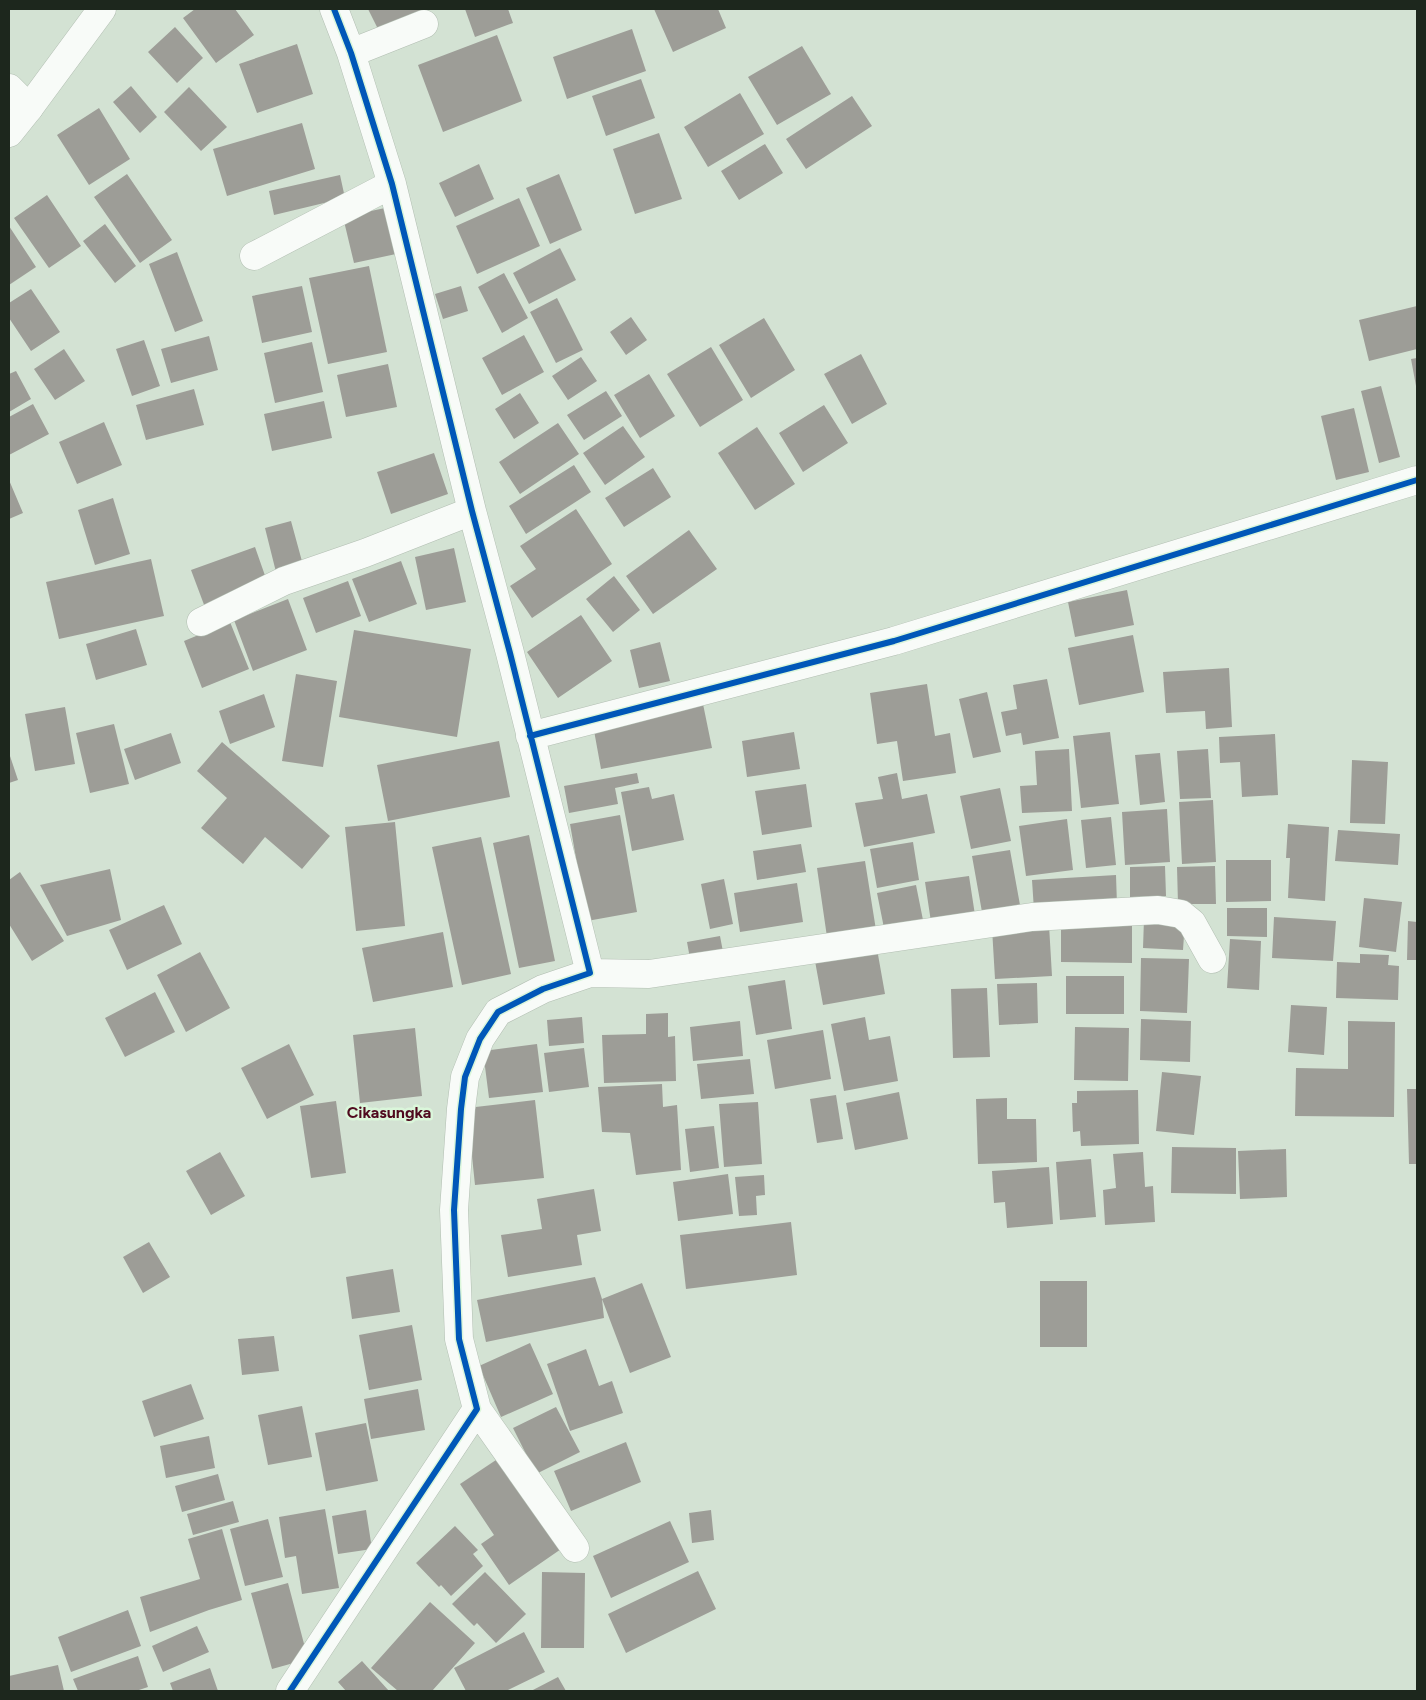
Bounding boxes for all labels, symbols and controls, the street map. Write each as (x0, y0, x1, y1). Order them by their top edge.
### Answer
district label: Cikasungka (347, 1103, 431, 1122)

